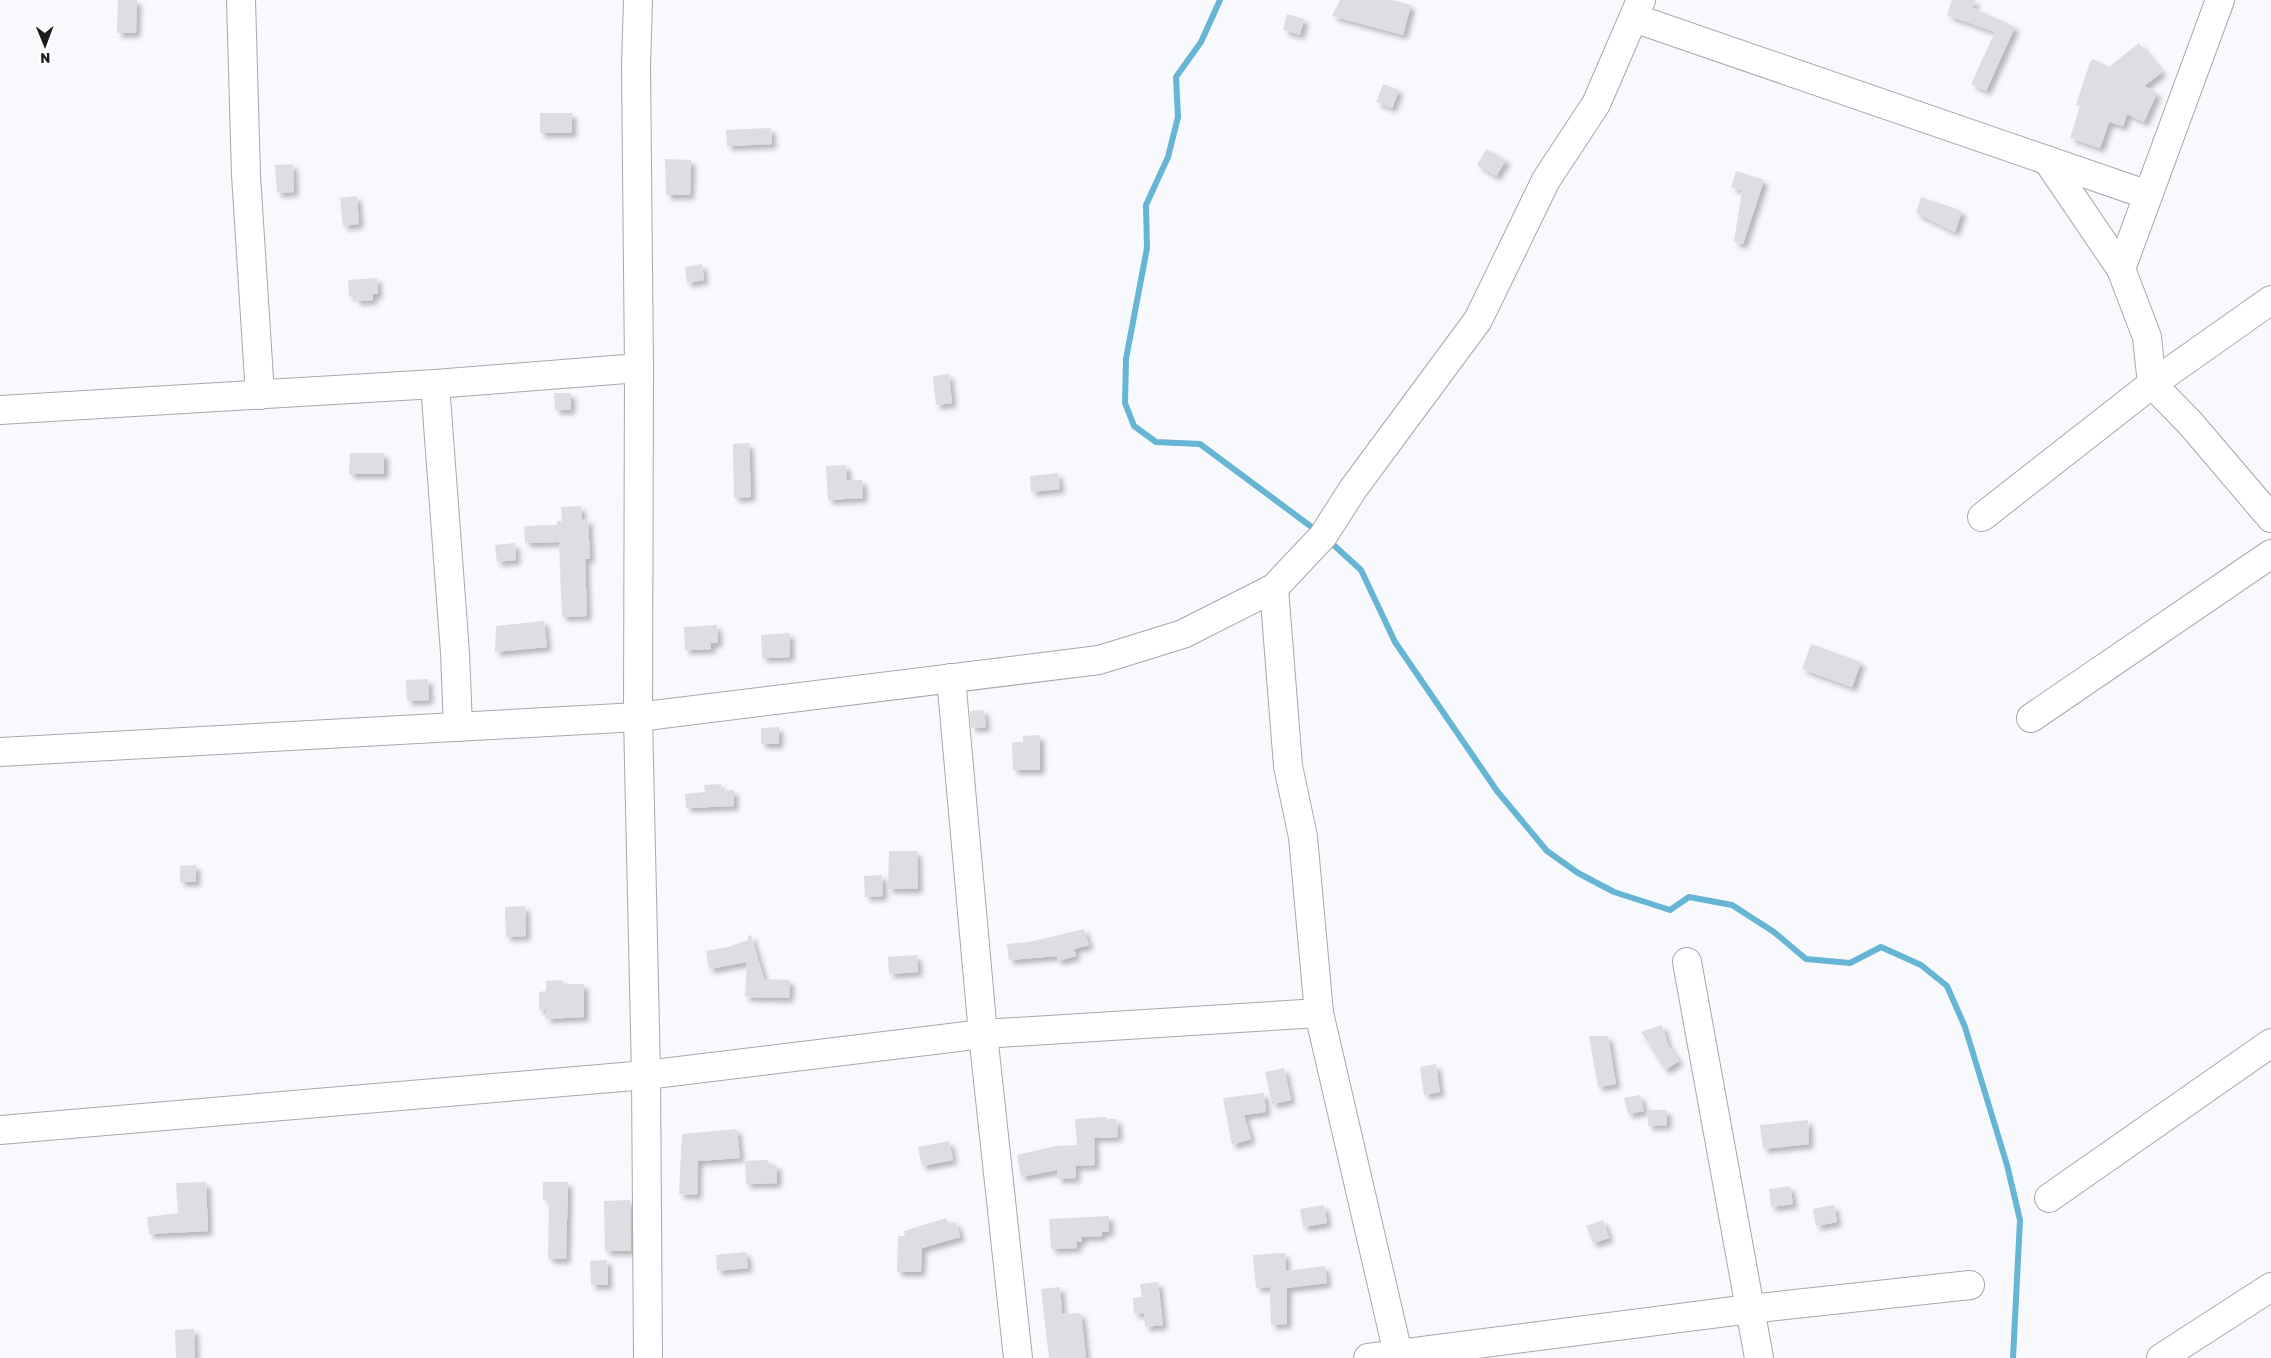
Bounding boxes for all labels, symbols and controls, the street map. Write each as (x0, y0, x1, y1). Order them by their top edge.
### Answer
north arrow (20, 20, 70, 70)
text: N (40, 49, 50, 66)

